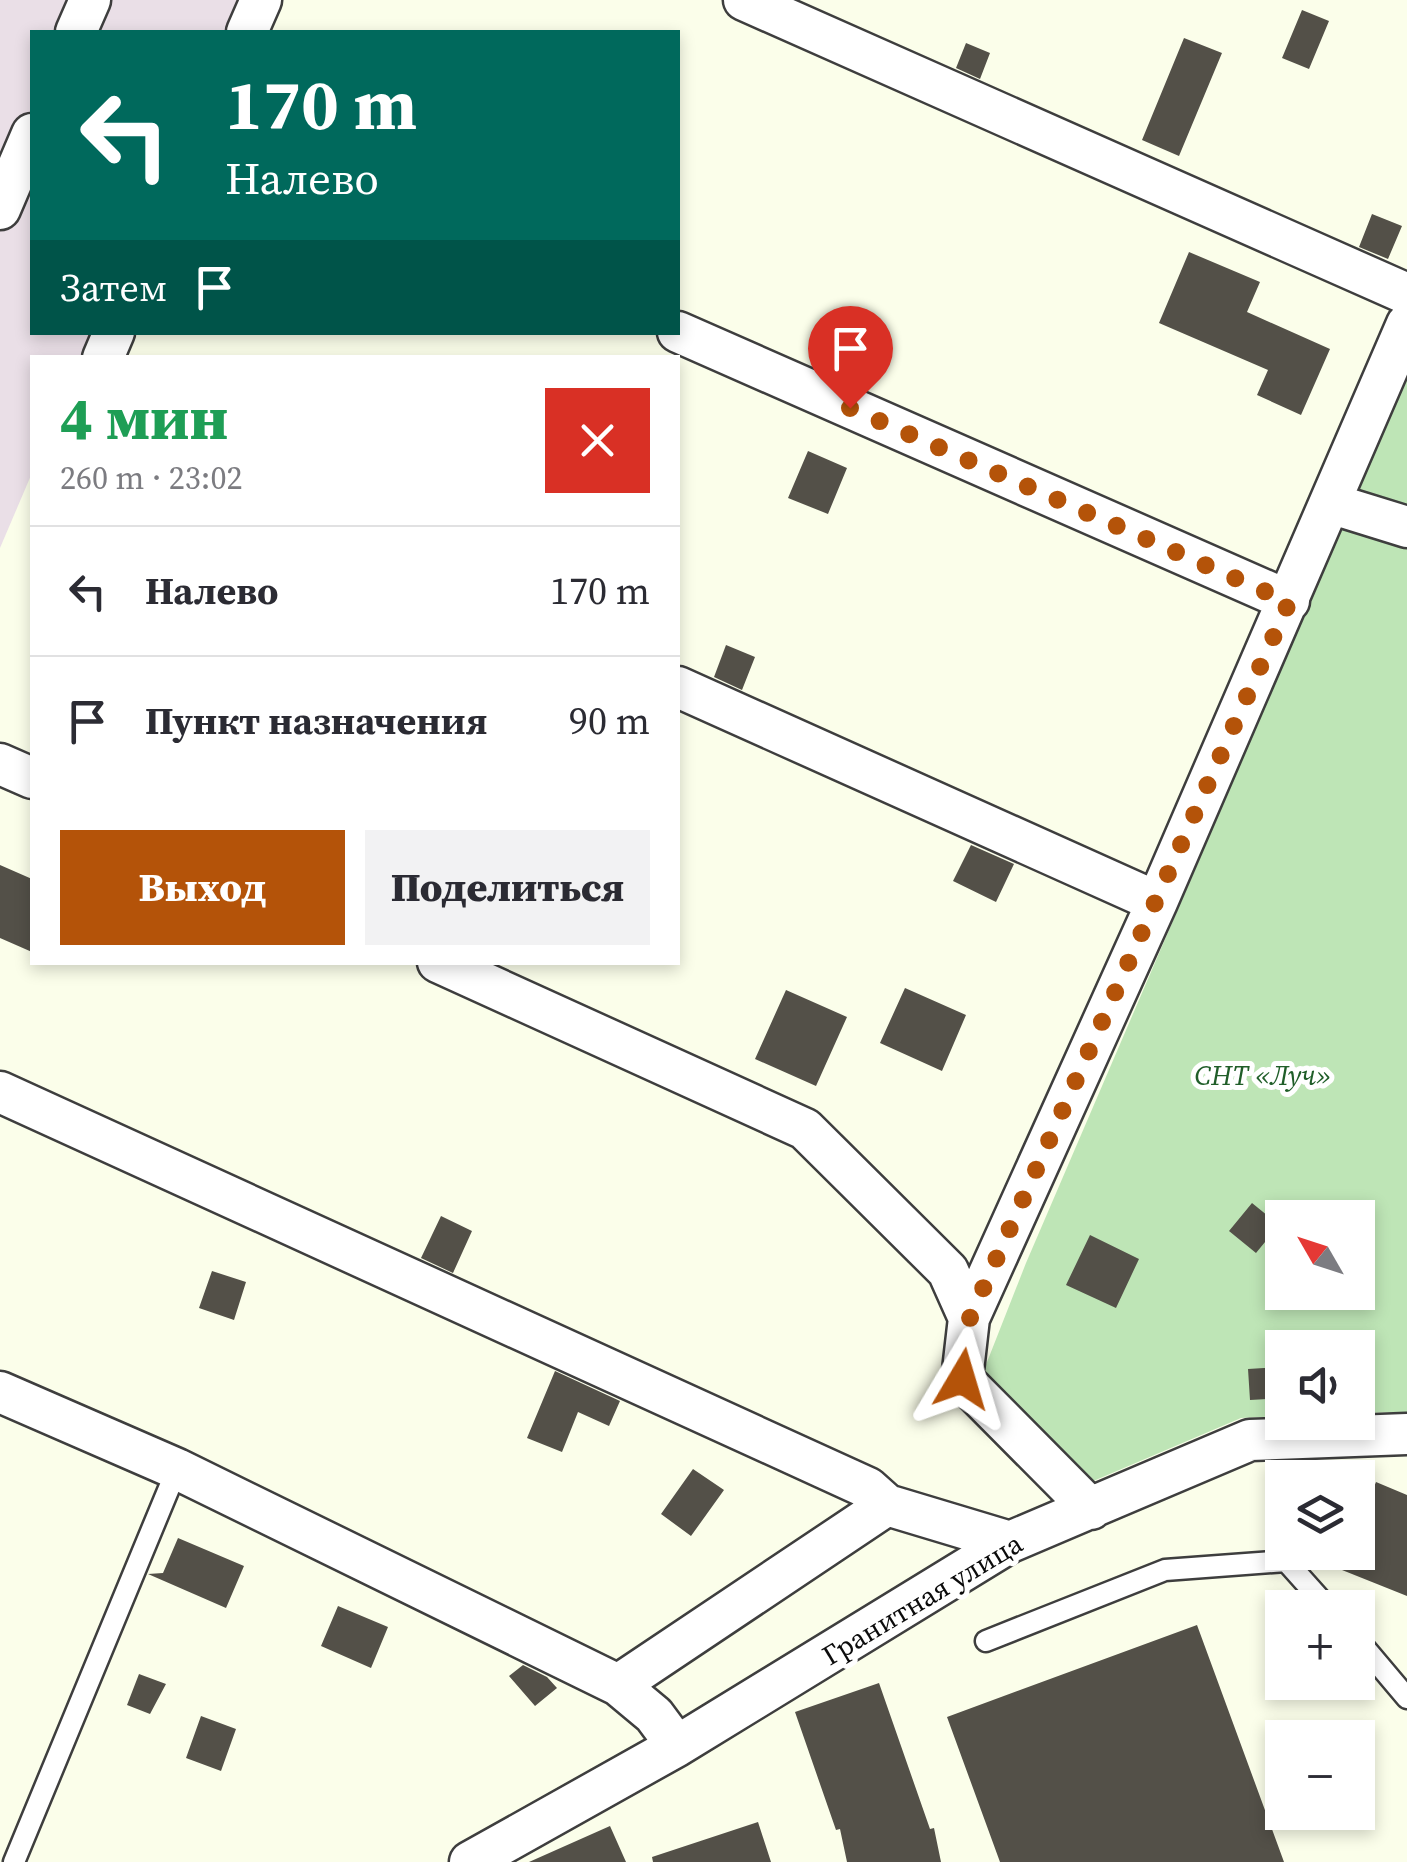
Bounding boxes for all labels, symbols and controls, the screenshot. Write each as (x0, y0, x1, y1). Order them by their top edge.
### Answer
text: 170 m (225, 56, 417, 152)
icon: left (60, 70, 190, 200)
text: Налево (225, 147, 379, 209)
icon: arrive (187, 260, 242, 315)
text: Затем (60, 262, 167, 314)
pin (808, 306, 893, 409)
icon: arrive (823, 321, 878, 376)
text: 4 мин (60, 377, 228, 459)
button: close (545, 388, 650, 493)
text: 260 m · 23:02 (60, 456, 242, 500)
icon: left (60, 564, 115, 619)
text: Налево (145, 565, 279, 617)
text: 170 m (550, 565, 650, 617)
icon: arrive (60, 694, 115, 749)
text: Пункт назначения (145, 695, 487, 747)
text: 90 m (569, 695, 650, 747)
button: Выход (60, 830, 345, 945)
button: Поделиться (365, 830, 650, 945)
park label: СНТ «Луч» (1194, 1056, 1332, 1094)
north arrow (1265, 1200, 1375, 1310)
map controls (1265, 1200, 1375, 1830)
position arrow (910, 1327, 1014, 1431)
button: sound (1265, 1330, 1375, 1440)
button: layers (1265, 1460, 1375, 1570)
street label: Гранитная улица (815, 1524, 1030, 1674)
button: + (1265, 1590, 1375, 1700)
button: − (1265, 1720, 1375, 1830)

